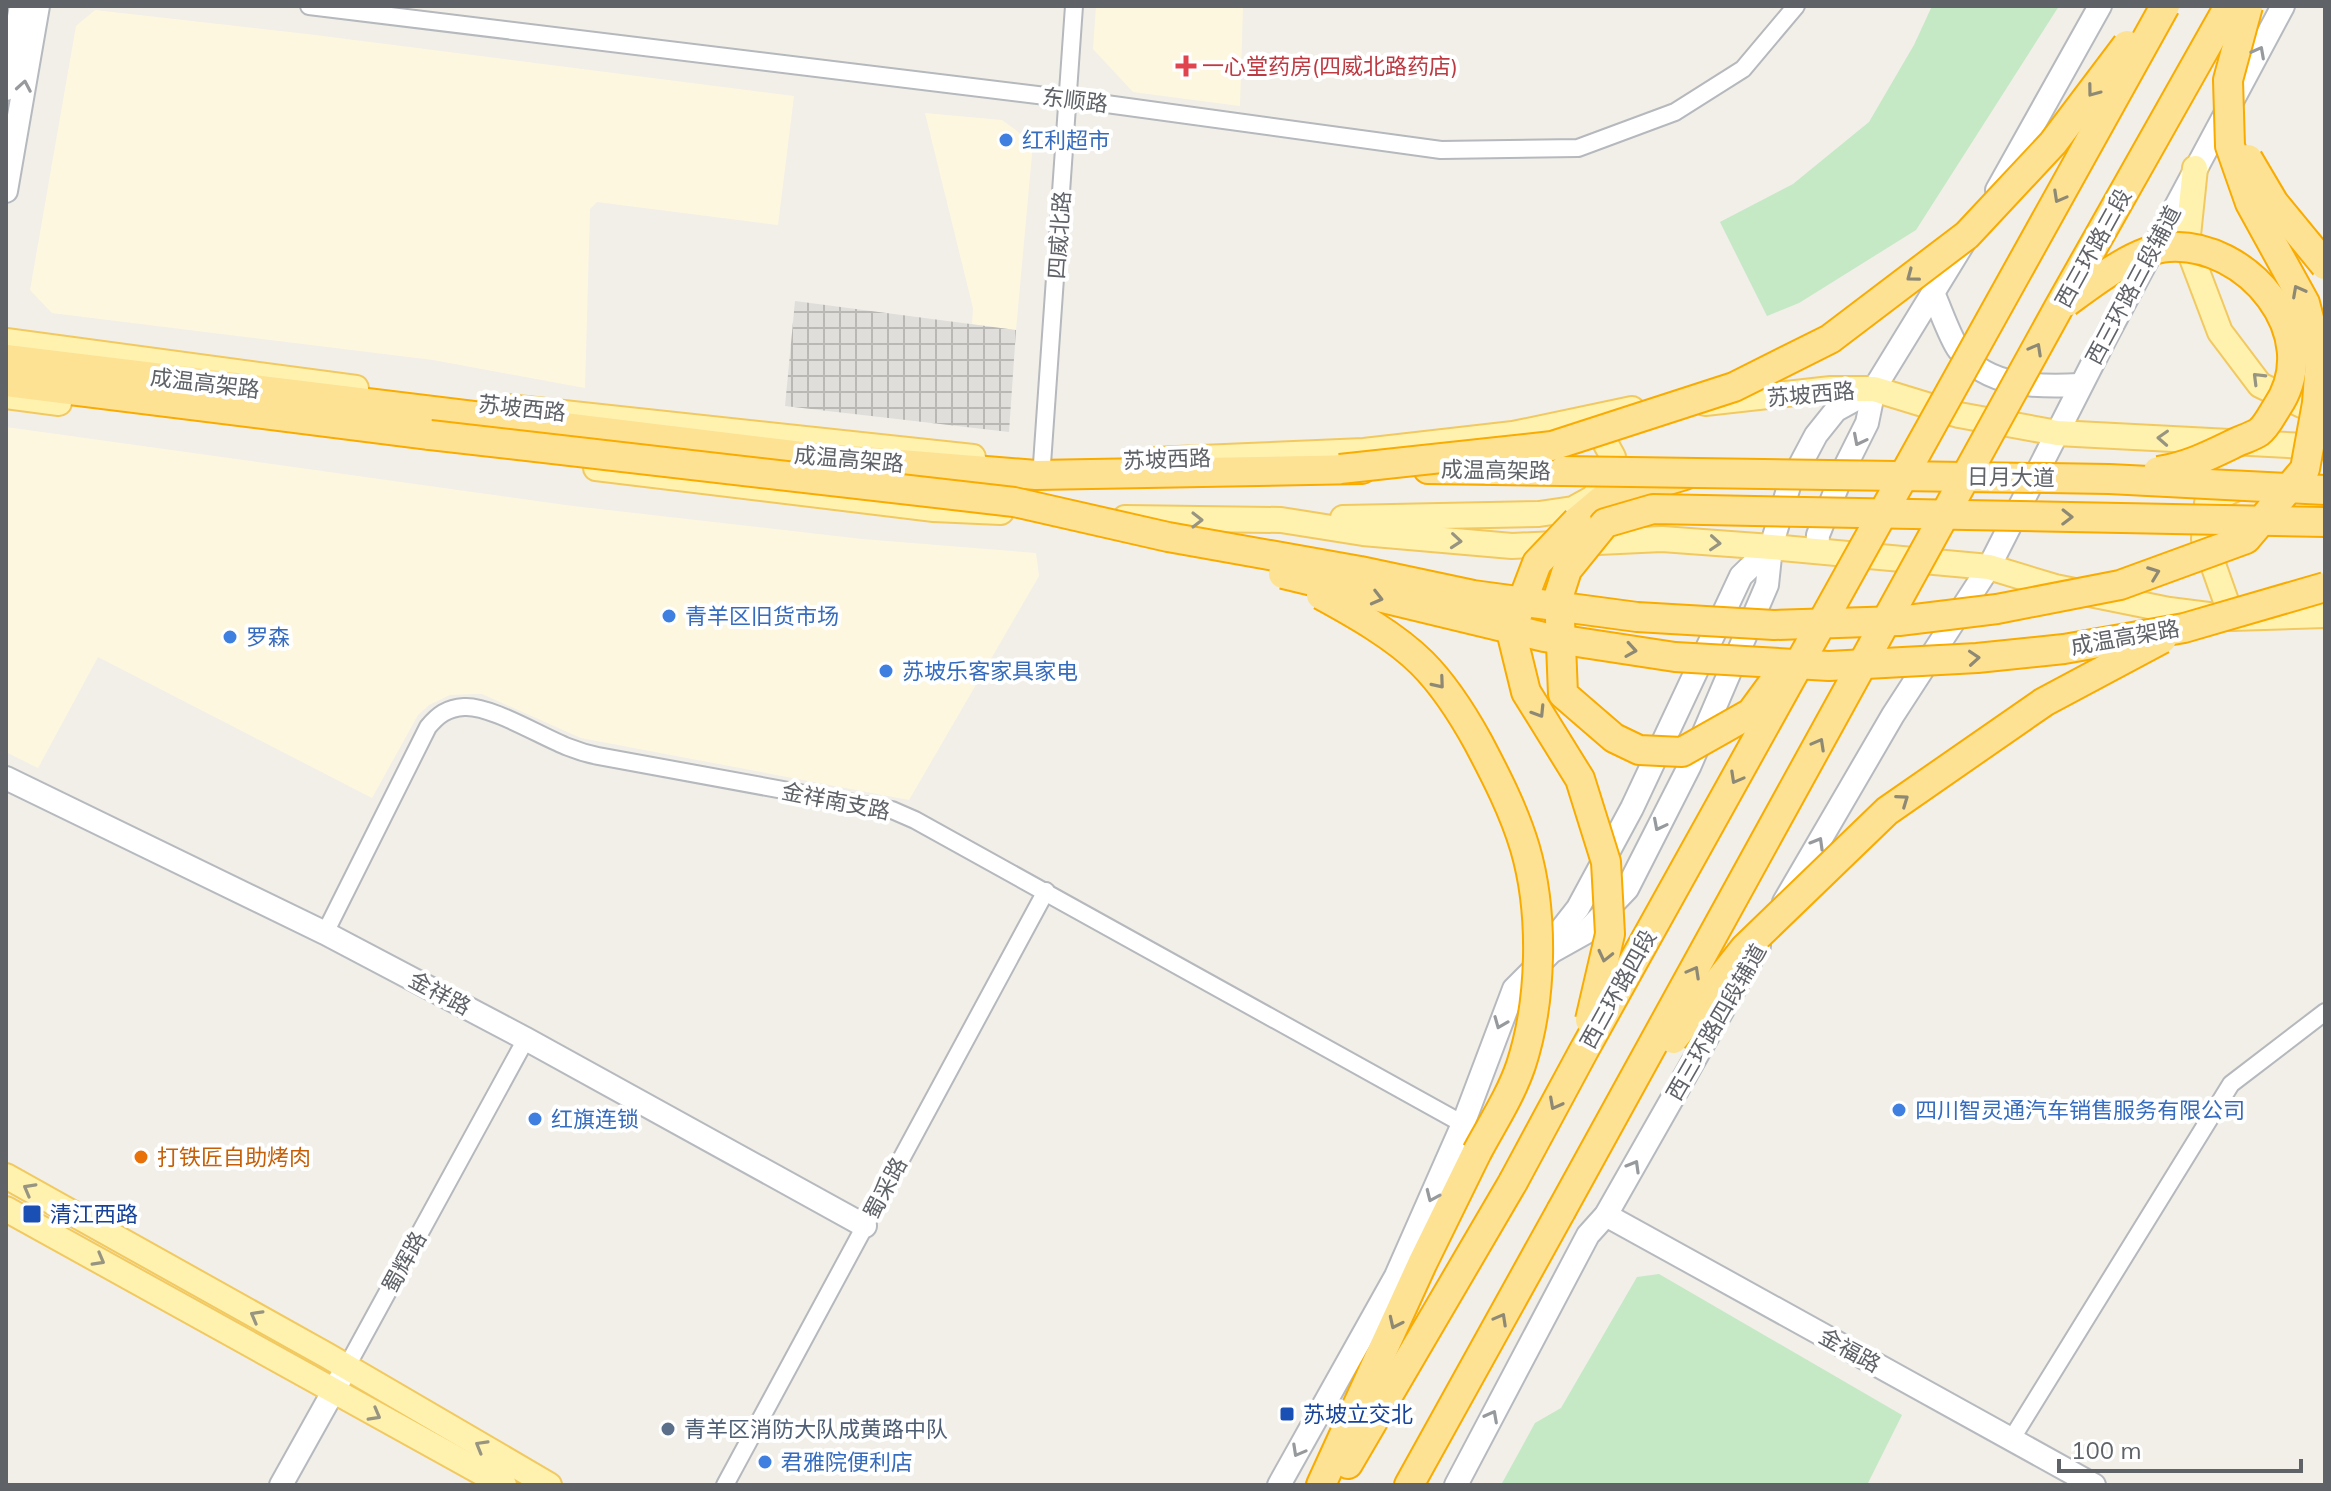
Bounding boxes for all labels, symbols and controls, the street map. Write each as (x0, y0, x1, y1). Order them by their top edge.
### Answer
one-way arrow (2250, 46, 2265, 60)
place label: 一心堂药房(四威北路药店) (1202, 52, 1458, 80)
marker: 一心堂药房(四威北路药店) (1177, 57, 1195, 75)
one-way arrow (15, 79, 32, 93)
street label: 东顺路 (1041, 82, 1109, 118)
one-way arrow (2088, 82, 2102, 96)
place label: 红利超市 (1022, 126, 1110, 154)
marker: 红利超市 (997, 131, 1015, 149)
street label: 西三环路三段 (2049, 183, 2137, 313)
one-way arrow (2053, 188, 2069, 202)
street label: 四威北路 (1042, 190, 1076, 280)
street label: 西三环路三段辅道 (2079, 201, 2187, 369)
one-way arrow (1906, 267, 1921, 281)
one-way arrow (2292, 285, 2308, 300)
one-way arrow (2027, 342, 2042, 357)
street label: 成温高架路 (149, 362, 261, 404)
one-way arrow (2252, 373, 2267, 388)
street label: 苏坡西路 (1766, 376, 1856, 412)
street label: 苏坡西路 (477, 389, 567, 427)
one-way arrow (2156, 430, 2169, 447)
one-way arrow (1853, 431, 1868, 446)
street label: 成温高架路 (793, 440, 905, 478)
street label: 苏坡西路 (1123, 443, 1211, 475)
street label: 成温高架路 (1441, 455, 1551, 485)
street label: 日月大道 (1967, 462, 2055, 492)
one-way arrow (2061, 508, 2074, 525)
one-way arrow (1191, 511, 1204, 529)
one-way arrow (1449, 532, 1462, 549)
one-way arrow (1709, 534, 1722, 551)
one-way arrow (2146, 566, 2160, 583)
one-way arrow (1369, 589, 1383, 606)
place label: 青羊区旧货市场 (685, 602, 839, 630)
marker: 青羊区旧货市场 (660, 607, 678, 625)
street label: 成温高架路 (2068, 614, 2182, 660)
place label: 罗森 (246, 623, 290, 651)
marker: 罗森 (221, 628, 239, 646)
one-way arrow (1625, 641, 1638, 658)
one-way arrow (1968, 650, 1981, 667)
place label: 苏坡乐客家具家电 (902, 657, 1078, 685)
marker: 苏坡乐客家具家电 (877, 662, 895, 680)
one-way arrow (1429, 674, 1444, 689)
one-way arrow (1529, 704, 1544, 718)
one-way arrow (1810, 737, 1825, 752)
one-way arrow (1730, 770, 1746, 784)
street label: 金祥南支路 (779, 777, 893, 825)
one-way arrow (1894, 795, 1908, 810)
one-way arrow (1654, 817, 1669, 832)
one-way arrow (1808, 837, 1824, 852)
street label: 西三环路四段 (1574, 924, 1662, 1054)
street label: 西三环路四段辅道 (1660, 939, 1772, 1105)
one-way arrow (1597, 949, 1614, 962)
street label: 金祥路 (404, 965, 476, 1021)
one-way arrow (1685, 965, 1700, 980)
one-way arrow (1493, 1015, 1510, 1029)
one-way arrow (1550, 1095, 1565, 1110)
place label: 四川智灵通汽车销售服务有限公司 (1915, 1096, 2245, 1124)
marker: 四川智灵通汽车销售服务有限公司 (1890, 1101, 1908, 1119)
place label: 红旗连锁 (551, 1105, 639, 1133)
marker: 红旗连锁 (526, 1110, 544, 1128)
place label: 打铁匠自助烤肉 (157, 1143, 311, 1171)
marker: 打铁匠自助烤肉 (132, 1148, 150, 1166)
street label: 蜀采路 (857, 1152, 913, 1224)
one-way arrow (1624, 1160, 1640, 1175)
one-way arrow (23, 1183, 38, 1199)
one-way arrow (1425, 1187, 1441, 1202)
place label: 清江西路 (50, 1200, 138, 1228)
marker: 清江西路 (21, 1203, 43, 1225)
street label: 蜀辉路 (376, 1226, 432, 1298)
one-way arrow (91, 1251, 105, 1266)
one-way arrow (250, 1310, 265, 1326)
one-way arrow (1491, 1313, 1507, 1327)
one-way arrow (1389, 1315, 1405, 1330)
street label: 金福路 (1814, 1322, 1886, 1378)
place label: 苏坡立交北 (1303, 1400, 1413, 1428)
one-way arrow (366, 1405, 381, 1420)
marker: 苏坡立交北 (1278, 1405, 1296, 1423)
one-way arrow (1483, 1410, 1498, 1424)
place label: 青羊区消防大队成黄路中队 (684, 1415, 948, 1443)
marker: 青羊区消防大队成黄路中队 (659, 1420, 677, 1438)
scale bar (2059, 1423, 2301, 1473)
text: 100 m (2071, 1435, 2142, 1465)
one-way arrow (475, 1440, 490, 1456)
one-way arrow (1293, 1442, 1308, 1457)
place label: 君雅院便利店 (781, 1448, 913, 1476)
marker: 君雅院便利店 (756, 1453, 774, 1471)

